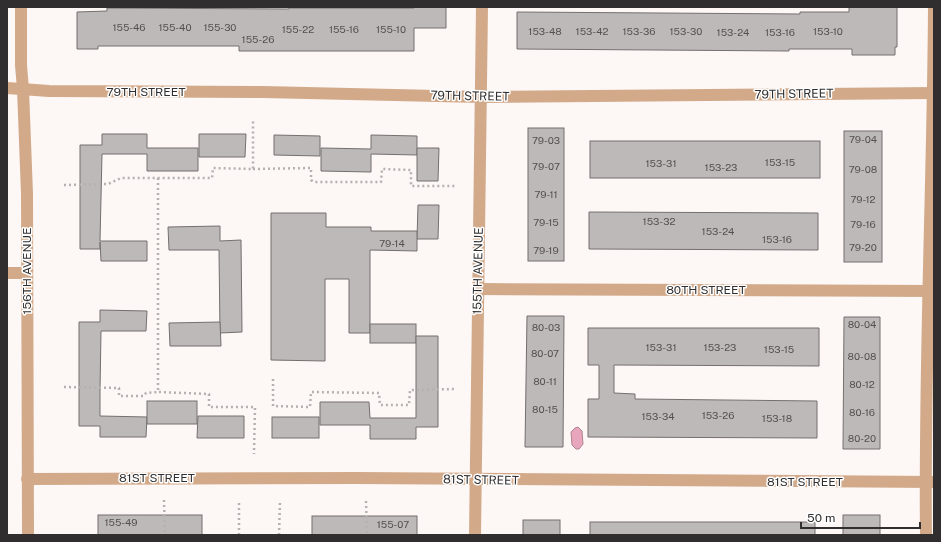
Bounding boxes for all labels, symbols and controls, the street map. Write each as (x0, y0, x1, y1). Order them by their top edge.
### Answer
house number: 155-46 (112, 21, 146, 33)
house number: 155-40 (158, 21, 192, 33)
house number: 155-30 (203, 21, 237, 33)
house number: 155-22 (282, 23, 314, 35)
house number: 155-16 (329, 23, 359, 35)
house number: 155-10 (376, 23, 406, 35)
house number: 153-48 (528, 25, 562, 37)
house number: 153-42 (576, 25, 608, 37)
house number: 153-36 (622, 25, 656, 37)
house number: 153-30 (670, 25, 702, 37)
house number: 153-10 (813, 25, 843, 37)
house number: 153-24 (717, 26, 749, 38)
house number: 153-16 (765, 26, 795, 38)
house number: 155-26 (242, 33, 274, 45)
street label: 79TH STREET (106, 85, 186, 99)
street label: 79TH STREET (754, 86, 834, 102)
street label: 79TH STREET (430, 88, 510, 104)
house number: 79-04 (849, 133, 877, 145)
house number: 79-03 (532, 134, 560, 146)
house number: 153-15 (765, 156, 795, 168)
house number: 153-31 (646, 157, 676, 169)
house number: 79-07 (532, 160, 560, 172)
house number: 153-23 (705, 161, 737, 173)
house number: 79-08 (849, 163, 877, 175)
house number: 79-11 (534, 188, 558, 200)
house number: 79-12 (850, 193, 876, 205)
house number: 153-32 (643, 215, 675, 227)
house number: 79-15 (533, 216, 559, 228)
house number: 79-16 (850, 218, 876, 230)
house number: 153-24 (702, 225, 734, 237)
street label: 155TH AVENUE (470, 227, 486, 315)
street label: 156TH AVENUE (20, 228, 34, 314)
house number: 153-16 (762, 233, 792, 245)
house number: 79-14 (379, 237, 405, 249)
house number: 79-20 (849, 241, 877, 253)
house number: 79-19 (533, 244, 559, 256)
street label: 80TH STREET (666, 283, 746, 297)
house number: 80-04 (848, 318, 876, 330)
house number: 80-03 (532, 321, 560, 333)
house number: 153-31 (646, 341, 676, 353)
house number: 153-23 (704, 341, 736, 353)
house number: 153-15 (764, 343, 794, 355)
house number: 80-07 (531, 347, 559, 359)
house number: 80-08 (848, 350, 876, 362)
house number: 80-11 (533, 375, 557, 387)
house number: 80-12 (849, 378, 875, 390)
house number: 80-15 (532, 403, 558, 415)
house number: 80-16 (849, 406, 875, 418)
house number: 153-26 (702, 409, 734, 421)
house number: 153-34 (641, 410, 675, 422)
house number: 153-18 (762, 412, 792, 424)
house number: 80-20 (848, 432, 876, 444)
street label: 81ST STREET (119, 471, 195, 485)
street label: 81ST STREET (443, 472, 519, 488)
street label: 81ST STREET (767, 475, 843, 489)
scale bar (801, 504, 920, 530)
text: 50 m (807, 511, 835, 525)
house number: 155-49 (104, 516, 138, 528)
house number: 155-07 (377, 518, 409, 530)

